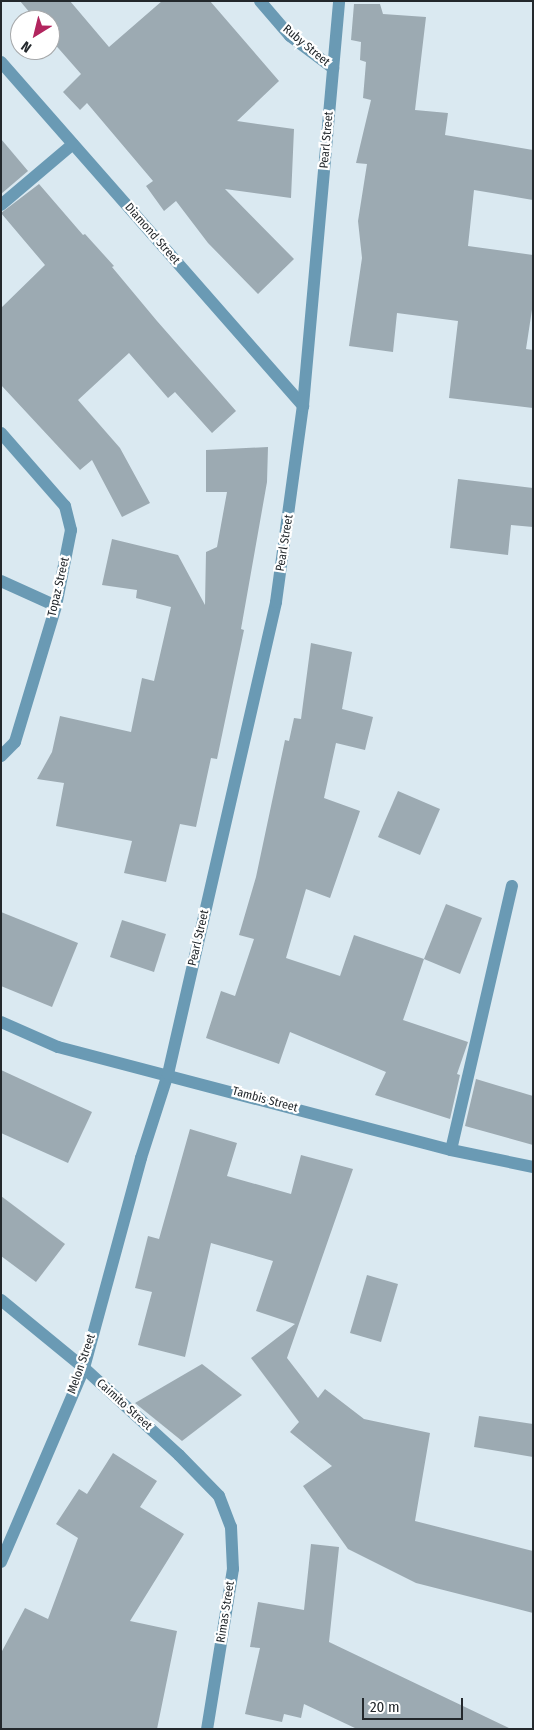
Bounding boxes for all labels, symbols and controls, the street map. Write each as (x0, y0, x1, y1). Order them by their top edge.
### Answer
north arrow (10, 10, 60, 60)
street label: Ruby Street (280, 22, 332, 70)
text: N (18, 37, 35, 56)
street label: Pearl Street (317, 111, 337, 169)
street label: Diamond Street (121, 200, 183, 268)
street label: Pearl Street (273, 514, 297, 572)
street label: Topaz Street (45, 556, 73, 618)
street label: Pearl Street (186, 908, 212, 968)
street label: Tambis Street (231, 1084, 299, 1116)
street label: Melon Street (65, 1332, 99, 1396)
street label: Caimito Street (93, 1376, 155, 1434)
street label: Rimas Street (214, 1580, 238, 1644)
scale bar (364, 1688, 465, 1720)
text: 20 m (370, 1698, 400, 1716)

